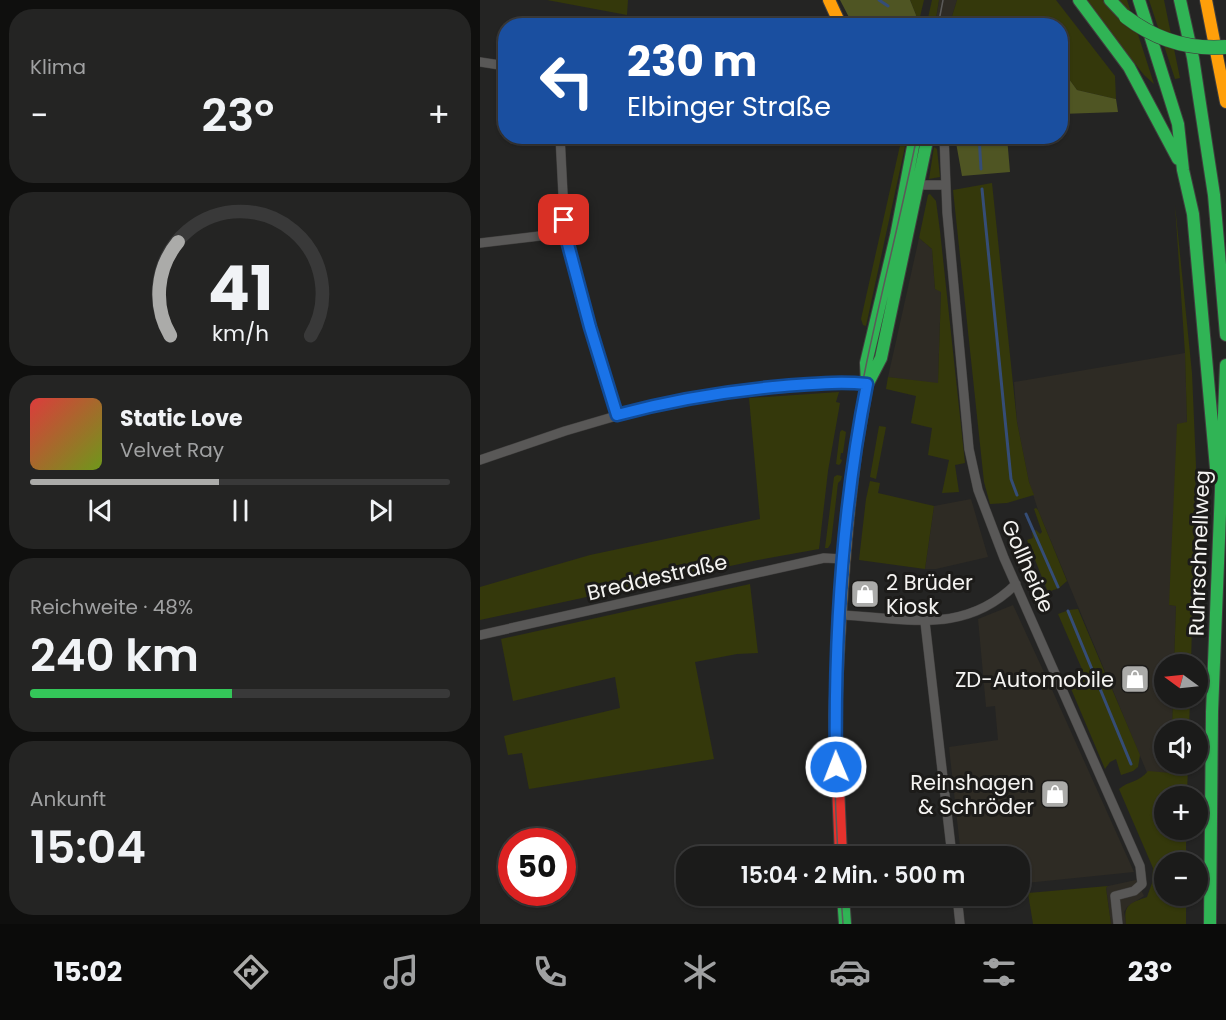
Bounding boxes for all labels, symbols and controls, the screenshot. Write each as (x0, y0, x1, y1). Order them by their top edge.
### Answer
text: 230 m (627, 32, 757, 91)
icon: left (528, 42, 606, 120)
text: Klima (30, 53, 86, 81)
text: 23° (201, 84, 274, 147)
text: Elbinger Straße (627, 88, 831, 125)
text: − (30, 92, 48, 139)
text: + (427, 92, 450, 139)
pin (538, 194, 589, 245)
icon: arrive (547, 203, 580, 236)
text: 41 (207, 244, 273, 332)
text: km/h (211, 318, 269, 349)
text: Static Love (120, 403, 243, 434)
text: Velvet Ray (120, 436, 224, 464)
street label: Ruhrschnellweg (1182, 470, 1216, 636)
icon: previous (84, 494, 117, 527)
icon: pause (224, 494, 257, 527)
icon: next (364, 494, 397, 527)
street label: Gollheide (995, 515, 1061, 617)
street label: Breddestraße (584, 547, 730, 607)
place label: 2 Brüder Kiosk (886, 568, 973, 621)
shop icon: 2 Brüder Kiosk (849, 578, 881, 610)
text: Reichweite · 48% (30, 593, 193, 621)
text: 240 km (30, 624, 199, 687)
north arrow (1154, 654, 1208, 708)
map controls (1154, 654, 1208, 906)
shop icon: ZD-Automobile (1119, 663, 1151, 695)
place label: ZD-Automobile (955, 665, 1114, 694)
button: sound (1154, 720, 1208, 774)
position arrow (804, 735, 868, 799)
place label: Reinshagen & Schröder (910, 768, 1034, 821)
shop icon: Reinshagen & Schröder (1039, 778, 1071, 810)
text: Ankunft (30, 785, 106, 813)
button: + (1154, 786, 1208, 840)
text: 15:04 (30, 816, 146, 879)
speed limit sign: 50 (498, 828, 576, 906)
button: − (1154, 852, 1208, 906)
text: 15:04 · 2 Min. · 500 m (741, 860, 965, 891)
icon: directions (230, 951, 272, 993)
icon: music (380, 951, 422, 993)
icon: phone (529, 951, 571, 993)
icon: climate (679, 951, 721, 993)
icon: car (829, 951, 871, 993)
icon: filters (978, 951, 1020, 993)
text: 15:02 (54, 953, 122, 990)
text: 23° (1128, 953, 1172, 990)

